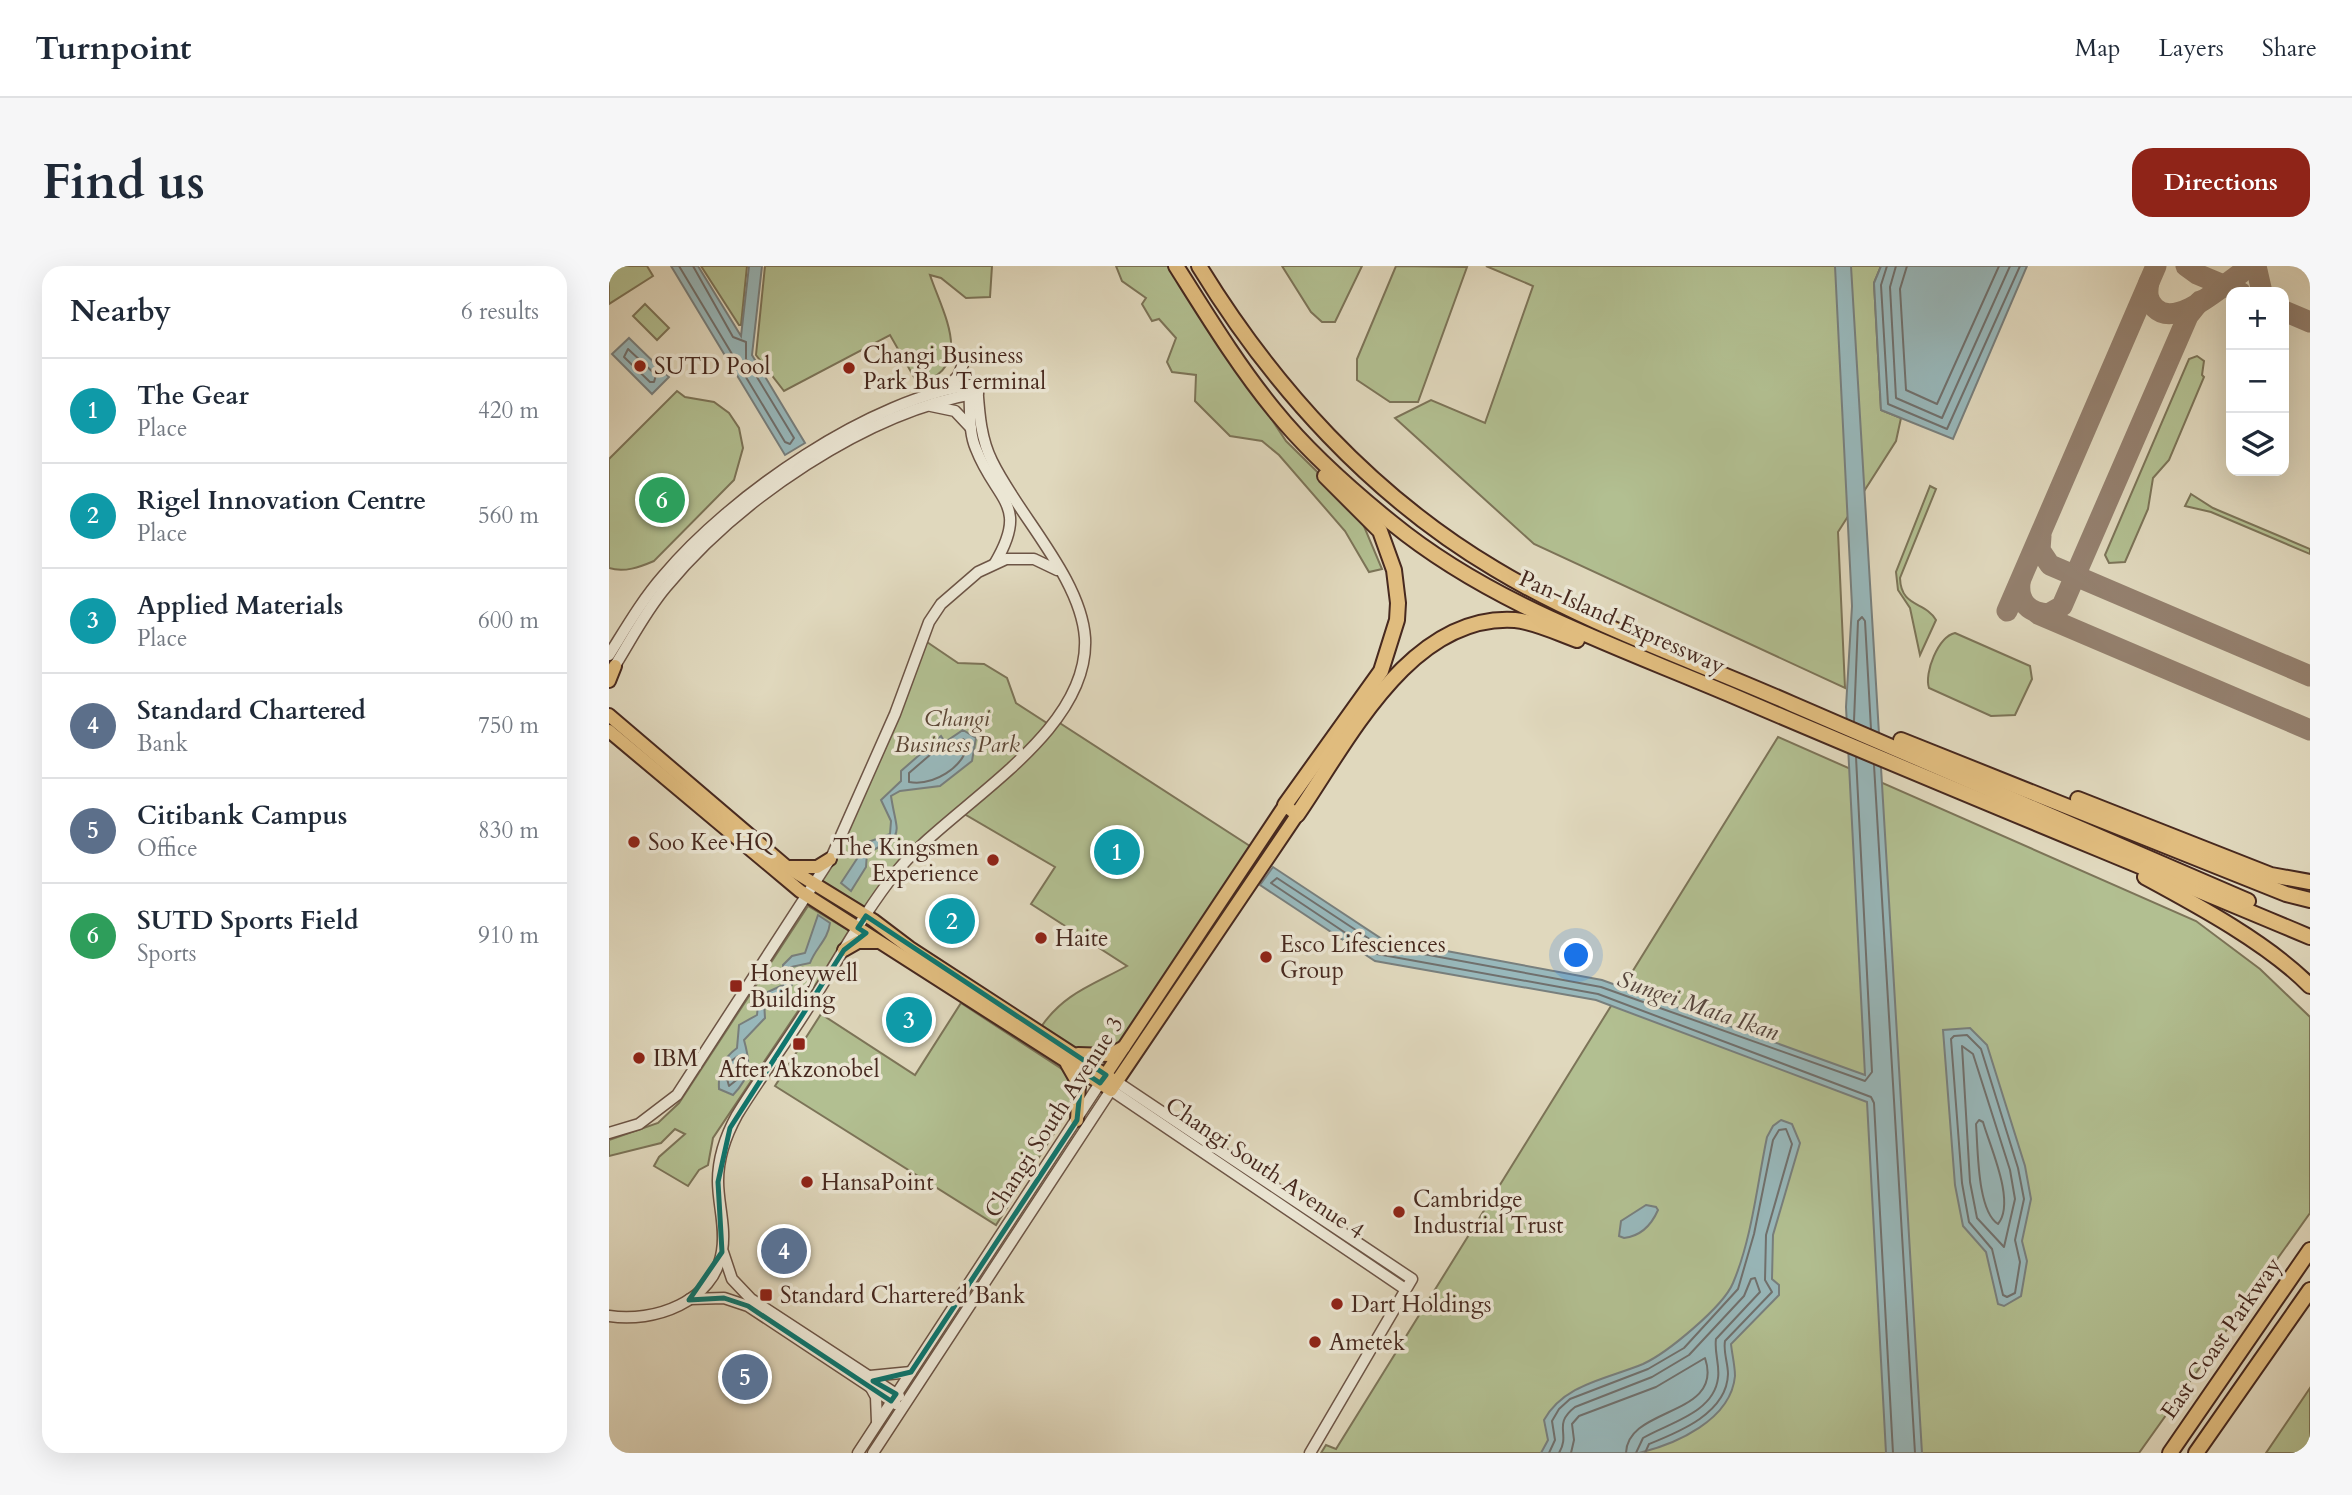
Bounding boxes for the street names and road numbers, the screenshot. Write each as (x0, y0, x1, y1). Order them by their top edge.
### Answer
street label: Pan-Island Expressway (1514, 563, 1730, 681)
street label: Changi South Avenue 3 (977, 1010, 1131, 1224)
street label: Changi South Avenue 4 (1159, 1090, 1371, 1246)
street label: East Coast Parkway (2153, 1251, 2289, 1425)

